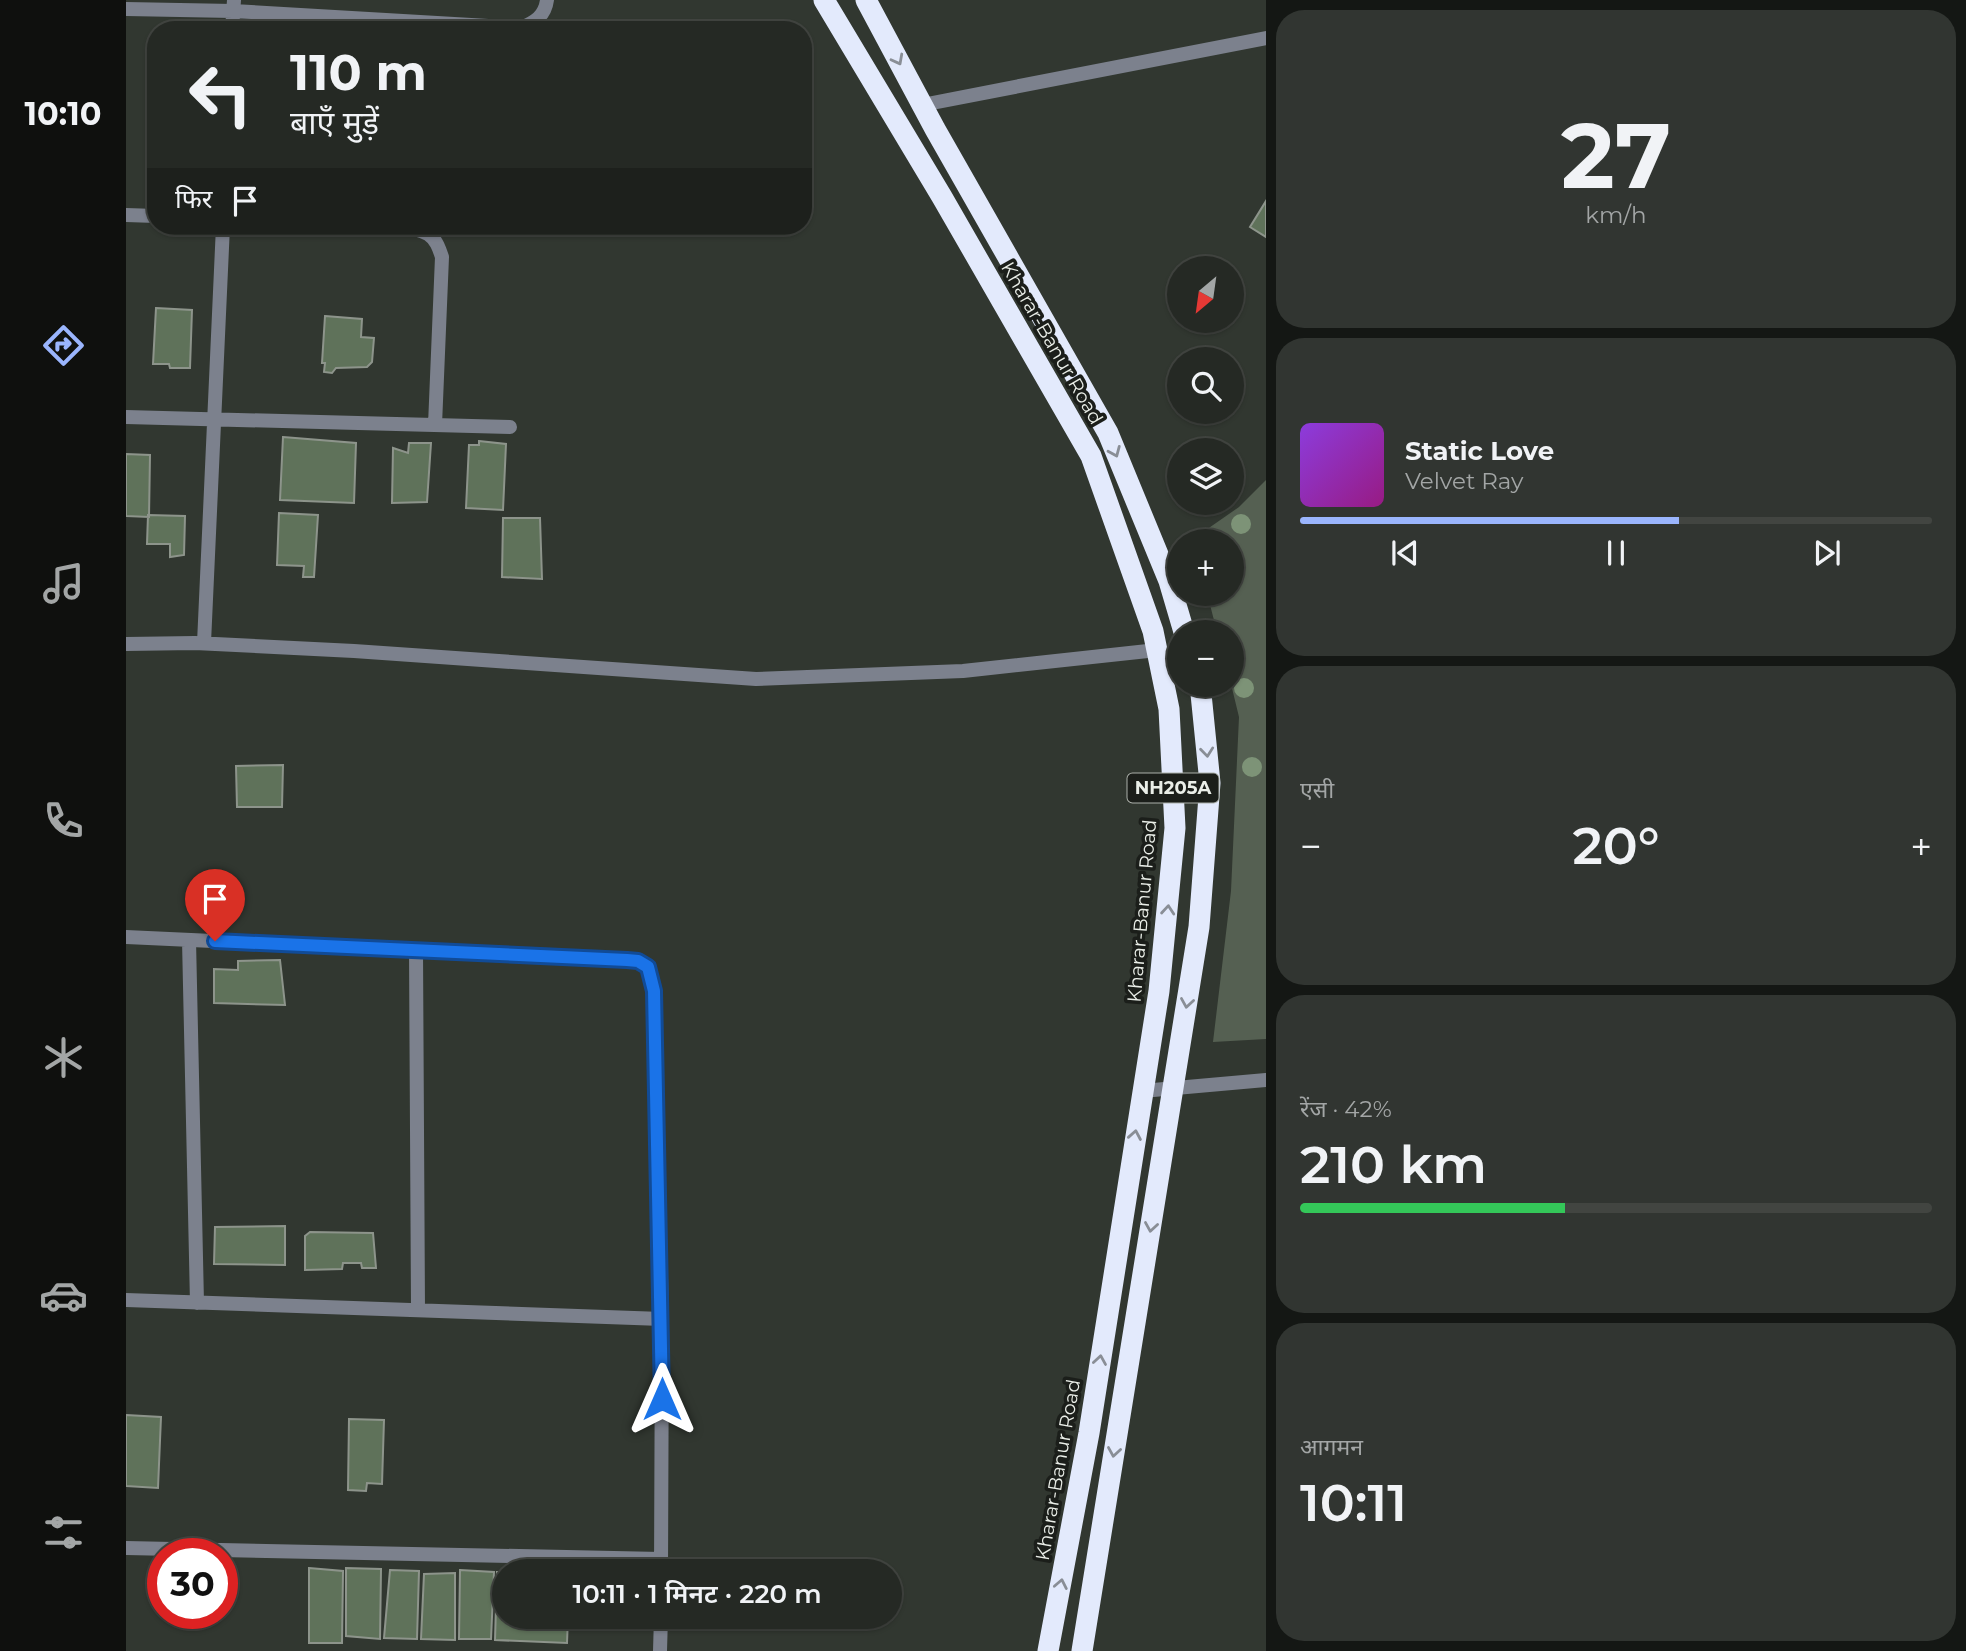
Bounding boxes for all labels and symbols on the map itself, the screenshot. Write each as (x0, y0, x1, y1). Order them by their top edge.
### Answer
one-way arrow (890, 53, 904, 65)
north arrow (1167, 256, 1244, 332)
street label: Kharar-Banur Road (996, 258, 1108, 428)
one-way arrow (1107, 445, 1121, 457)
one-way arrow (1199, 747, 1214, 758)
road number: NH205A (1128, 774, 1218, 802)
street label: Kharar-Banur Road (1123, 818, 1161, 1004)
pin (185, 869, 245, 941)
one-way arrow (1160, 904, 1175, 915)
one-way arrow (1180, 997, 1195, 1008)
one-way arrow (1127, 1129, 1142, 1141)
one-way arrow (1144, 1221, 1159, 1233)
one-way arrow (1092, 1354, 1107, 1366)
position arrow (625, 1362, 699, 1436)
street label: Kharar-Banur Road (1031, 1378, 1085, 1562)
one-way arrow (1107, 1446, 1122, 1458)
speed limit sign: 30 (147, 1538, 238, 1629)
one-way arrow (1052, 1578, 1067, 1590)

